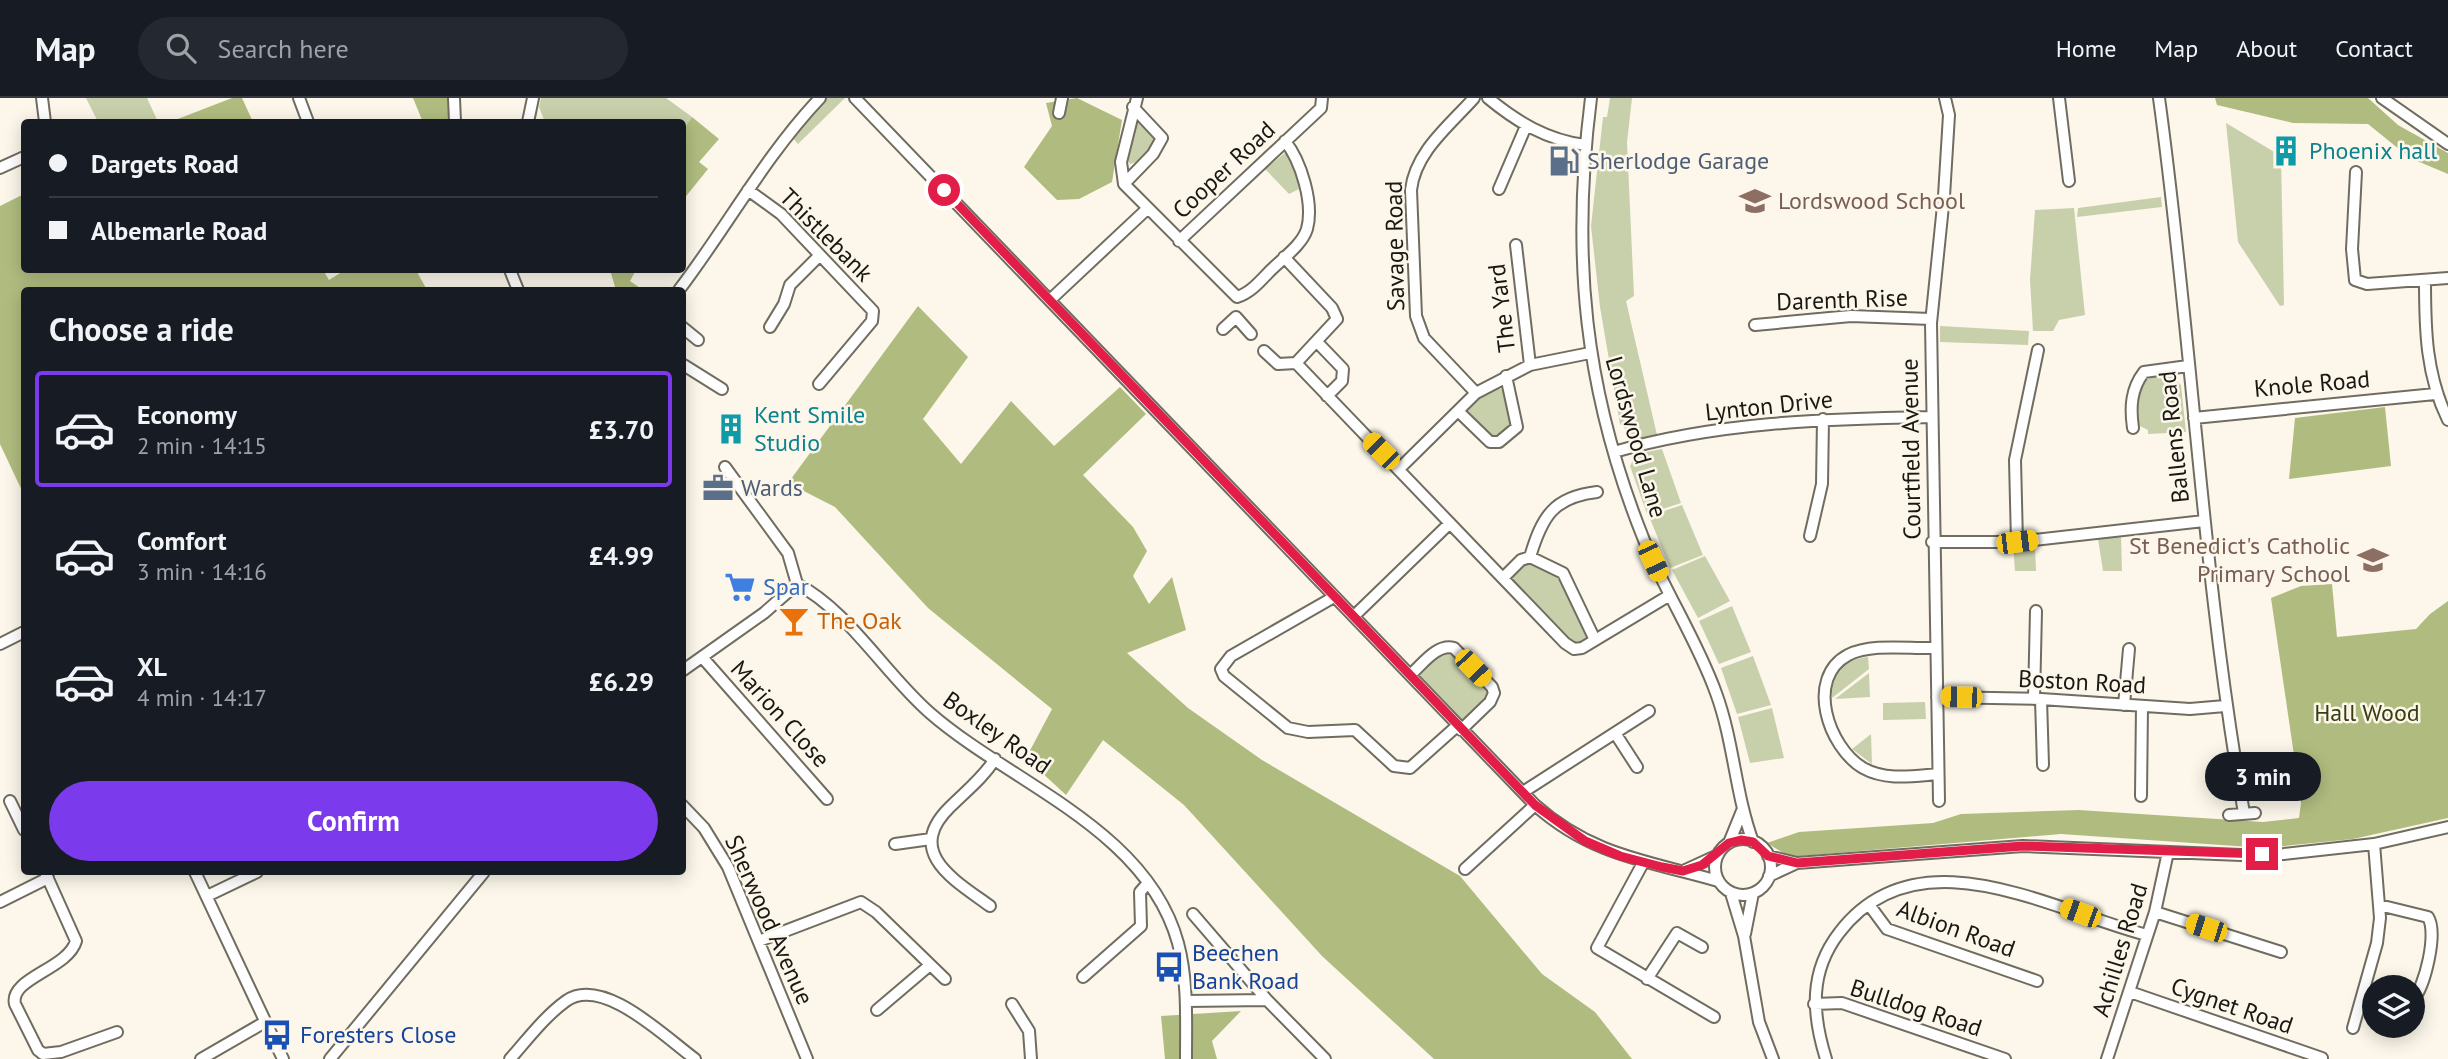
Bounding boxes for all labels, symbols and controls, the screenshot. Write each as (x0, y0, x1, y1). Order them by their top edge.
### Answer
search box (138, 17, 628, 80)
text: Map (35, 27, 96, 70)
icon: search (162, 29, 200, 67)
text: Search here (218, 32, 349, 65)
text: Home (2056, 33, 2116, 64)
text: Map (2154, 33, 2198, 64)
text: About (2236, 33, 2297, 64)
text: Contact (2335, 33, 2413, 64)
street label: Cooper Road (1166, 114, 1281, 225)
building icon: Phoenix hall (2269, 134, 2303, 168)
place label: Phoenix hall (2309, 135, 2437, 166)
fuel station icon: Sherlodge Garage (1547, 144, 1581, 178)
place label: Sherlodge Garage (1587, 145, 1769, 176)
text: Dargets Road (91, 147, 239, 180)
route start (928, 174, 960, 206)
street label: Thistlebank (773, 181, 880, 288)
street label: Savage Road (1378, 181, 1411, 311)
school or university icon: Lordswood School (1738, 184, 1772, 218)
place label: Lordswood School (1778, 185, 1965, 216)
text: Albemarle Road (91, 214, 267, 247)
street label: The Yard (1481, 262, 1522, 354)
street label: Darenth Rise (1776, 282, 1908, 317)
text: Choose a ride (49, 308, 234, 350)
street label: Lordswood Lane (1599, 353, 1674, 521)
street label: Courtfield Avenue (1893, 358, 1928, 540)
street label: Knole Road (2253, 363, 2371, 404)
street label: Ballens Road (2151, 370, 2196, 505)
street label: Lynton Drive (1703, 383, 1834, 428)
icon: car (53, 398, 116, 461)
text: Economy (137, 398, 237, 431)
place label: Kent Smile Studio (754, 399, 865, 458)
building icon: Kent Smile Studio (714, 412, 748, 446)
text: £3.70 (589, 413, 654, 446)
car (1359, 429, 1404, 473)
text: 2 min · 14:15 (137, 431, 267, 460)
office icon: Wards (701, 471, 735, 505)
place label: Wards (741, 472, 803, 503)
icon: car (53, 524, 116, 587)
text: Comfort (137, 524, 227, 557)
car (1995, 529, 2040, 555)
place label: St Benedict's Catholic Primary School (2129, 530, 2350, 589)
car (1635, 538, 1672, 584)
text: £4.99 (589, 539, 654, 572)
school or university icon: St Benedict's Catholic Primary School (2356, 543, 2390, 577)
text: 3 min · 14:16 (137, 557, 267, 586)
supermarket icon: Spar (723, 570, 757, 604)
place label: Spar (763, 571, 809, 602)
bar icon: The Oak (777, 604, 811, 638)
place label: The Oak (817, 605, 902, 636)
car (1451, 646, 1496, 690)
icon: car (53, 650, 116, 713)
text: XL (137, 650, 167, 683)
street label: Marion Close (724, 654, 837, 774)
street label: Boston Road (2017, 663, 2147, 700)
text: £6.29 (589, 665, 654, 698)
text: 4 min · 14:17 (137, 683, 267, 712)
street label: Boxley Road (937, 684, 1057, 781)
car (1940, 686, 1983, 708)
park label: Hall Wood (2314, 697, 2420, 728)
callout: 3 min (2204, 752, 2320, 802)
text: 3 min (2235, 762, 2291, 791)
button: Confirm (49, 781, 658, 861)
street label: Sherwood Avenue (718, 830, 821, 1010)
route end (2246, 838, 2278, 870)
street label: Achilles Road (2085, 880, 2154, 1020)
street label: Albion Road (1893, 893, 2020, 964)
car (2057, 896, 2104, 930)
car (2183, 912, 2230, 944)
place label: Beechen Bank Road (1192, 937, 1299, 996)
bus stop icon: Beechen Bank Road (1152, 950, 1186, 984)
street label: Cygnet Road (2167, 970, 2297, 1041)
street label: Bulldog Road (1846, 972, 1986, 1043)
map controls (2362, 975, 2425, 1038)
button: layers (2362, 975, 2425, 1038)
bus stop icon: Foresters Close (260, 1018, 294, 1052)
place label: Foresters Close (300, 1019, 456, 1050)

